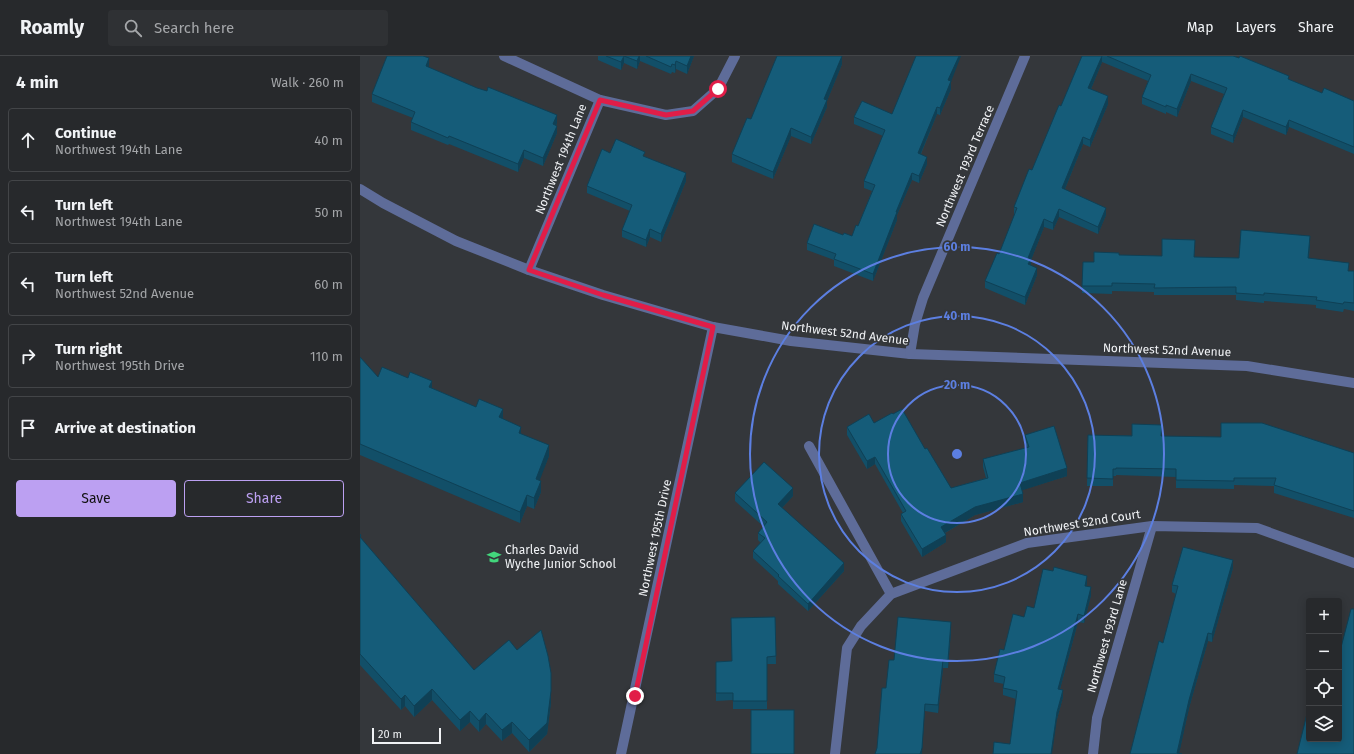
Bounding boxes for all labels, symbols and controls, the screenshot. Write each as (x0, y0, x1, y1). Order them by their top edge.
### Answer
search box (108, 10, 388, 46)
text: Roamly (20, 16, 84, 39)
icon: search (122, 17, 144, 39)
text: Search here (154, 19, 234, 37)
text: Map (1187, 19, 1213, 36)
text: Layers (1235, 19, 1276, 36)
text: Share (1298, 19, 1334, 36)
text: 4 min (16, 72, 59, 93)
text: Walk · 260 m (271, 75, 344, 90)
route start (709, 80, 727, 98)
street label: Northwest 194th Lane (532, 102, 590, 216)
street label: Northwest 193rd Terrace (933, 103, 997, 229)
text: Continue (55, 124, 116, 142)
icon: ahead (17, 129, 39, 151)
text: 40 m (314, 133, 343, 148)
text: Northwest 194th Lane (55, 142, 183, 157)
text: Turn left (55, 196, 113, 214)
icon: left (17, 201, 39, 223)
text: 50 m (315, 205, 343, 220)
text: Northwest 194th Lane (55, 214, 183, 229)
text: 60 m (944, 240, 970, 254)
text: Turn left (55, 268, 113, 286)
icon: left (17, 273, 39, 295)
text: 60 m (314, 277, 343, 292)
text: Northwest 52nd Avenue (55, 286, 194, 301)
text: 40 m (944, 309, 970, 323)
street label: Northwest 52nd Avenue (780, 318, 910, 348)
text: Turn right (55, 340, 122, 358)
street label: Northwest 52nd Avenue (1103, 341, 1231, 359)
icon: right (17, 345, 39, 367)
text: 110 m (310, 349, 343, 364)
text: Northwest 195th Drive (55, 358, 185, 373)
text: 20 m (944, 378, 970, 392)
icon: arrive (17, 417, 39, 439)
text: Arrive at destination (55, 419, 196, 437)
centre of rings (950, 447, 964, 461)
street label: Northwest 195th Drive (636, 478, 674, 598)
button: Save (16, 480, 176, 517)
button: Share (184, 480, 344, 517)
street label: Northwest 52nd Court (1023, 507, 1142, 539)
place label: Charles David Wyche Junior School (505, 543, 616, 571)
school or university icon: Charles David Wyche Junior School (486, 549, 502, 565)
street label: Northwest 193rd Lane (1084, 578, 1130, 694)
map controls (1306, 598, 1342, 742)
button: + (1306, 598, 1342, 634)
button: − (1306, 634, 1342, 670)
button: locate (1306, 670, 1342, 706)
route end (626, 687, 644, 705)
button: layers (1306, 706, 1342, 742)
scale bar (372, 726, 441, 745)
text: 20 m (378, 728, 402, 741)

